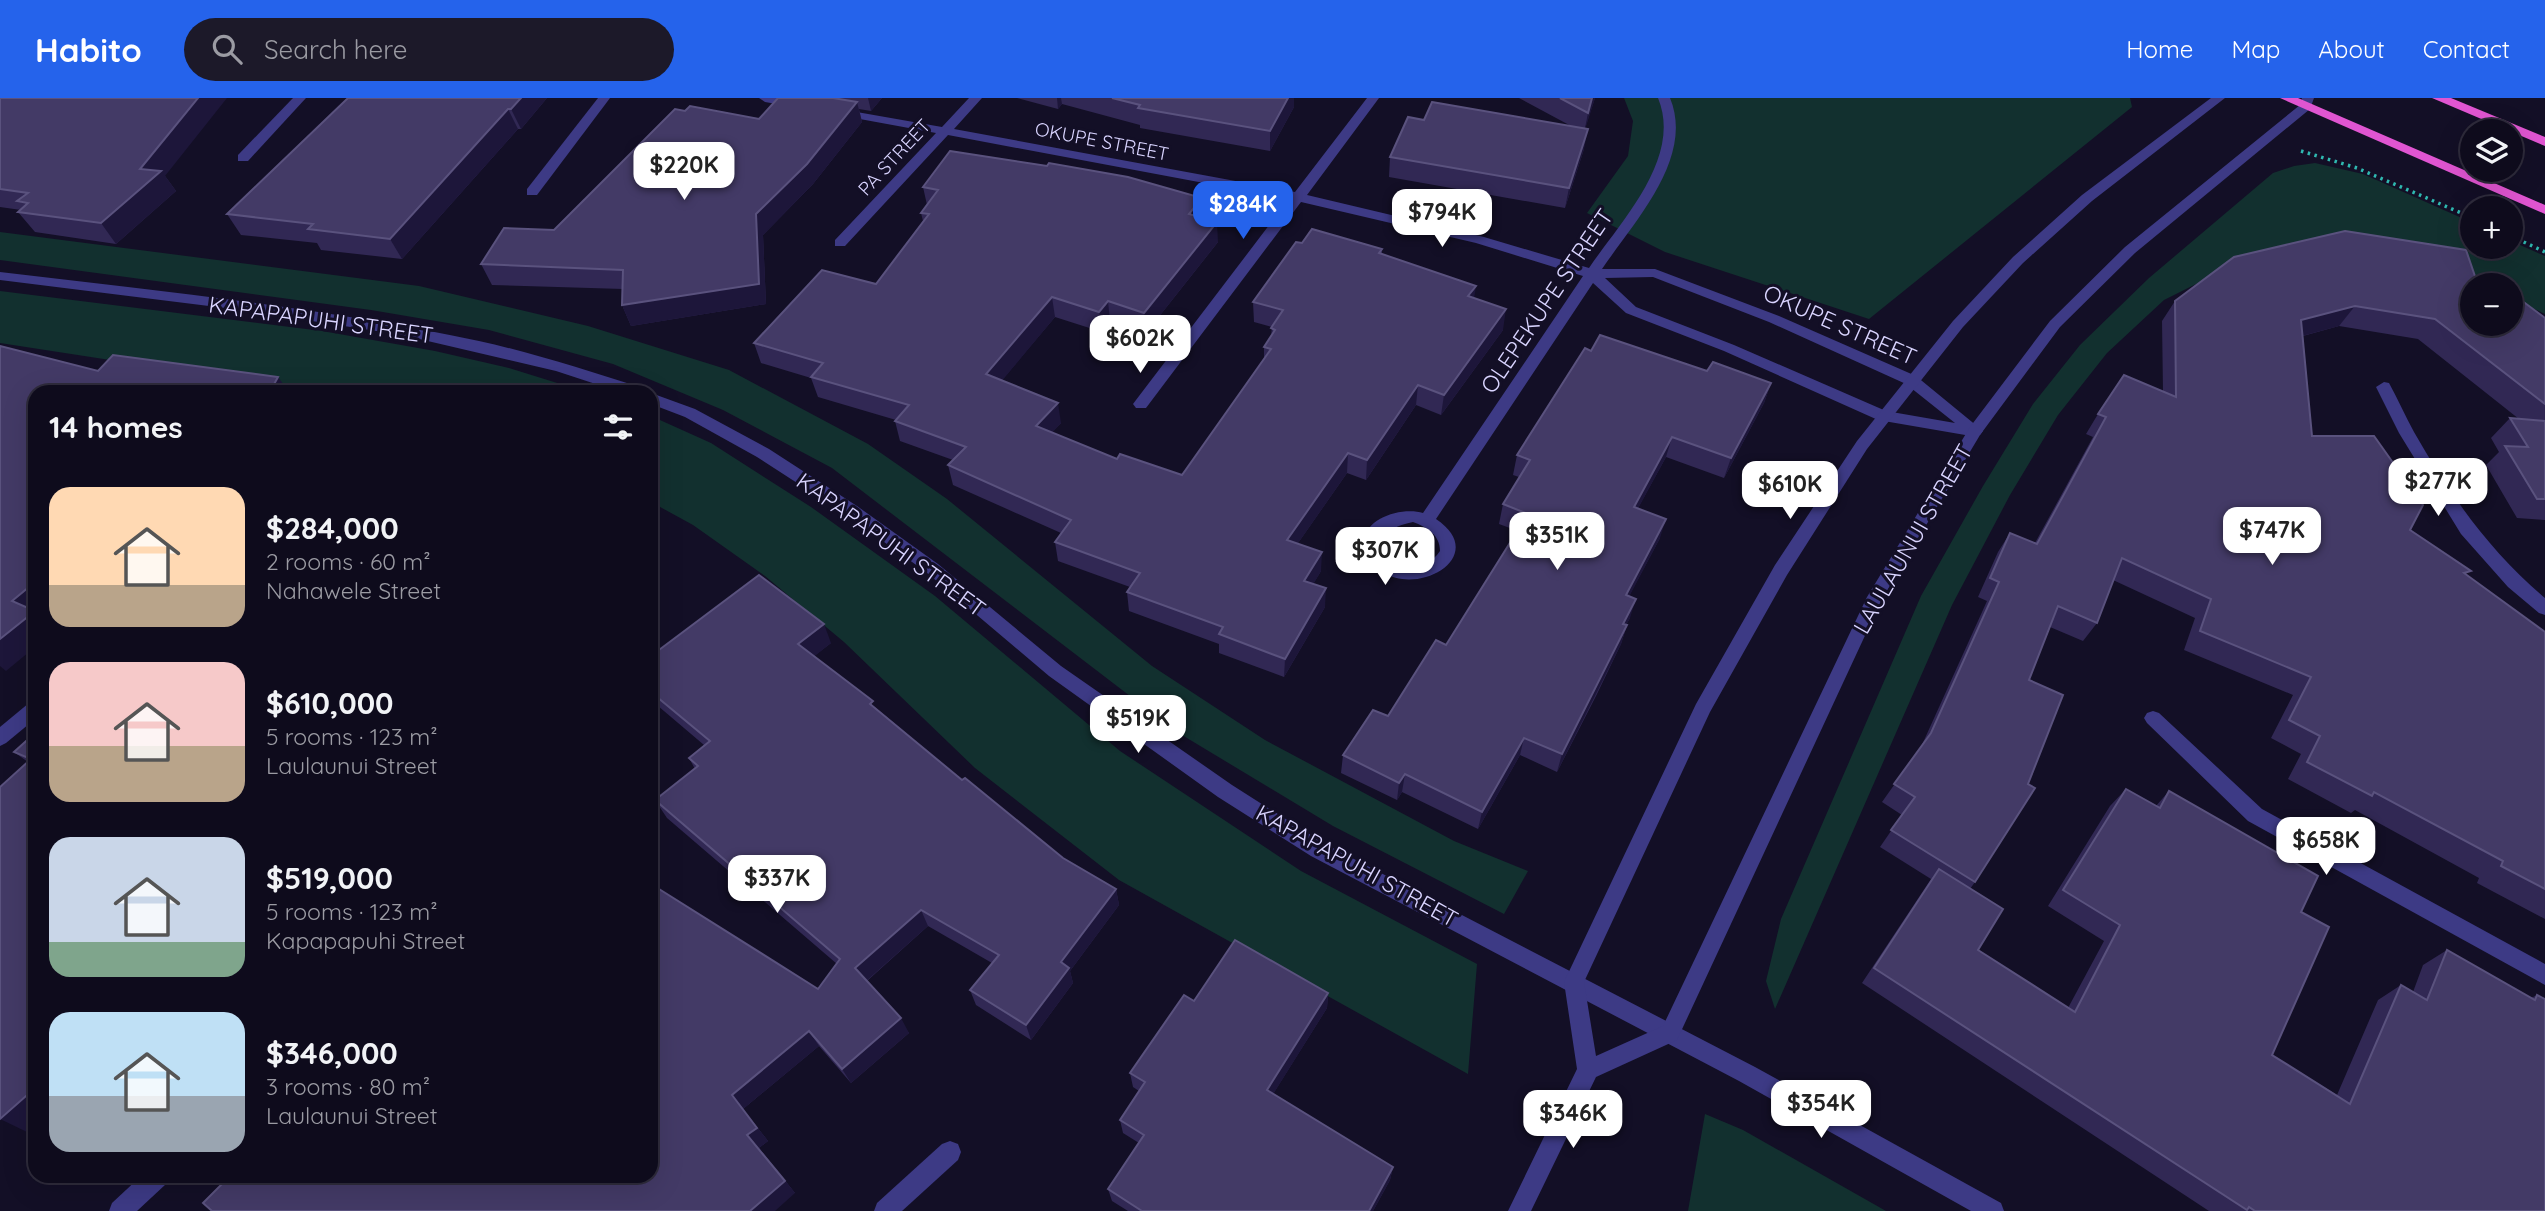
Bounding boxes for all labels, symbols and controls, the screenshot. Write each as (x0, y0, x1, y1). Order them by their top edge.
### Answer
search box (184, 18, 674, 81)
text: Habito (35, 29, 142, 70)
icon: search (208, 30, 246, 68)
text: Search here (264, 33, 407, 66)
text: Home (2126, 34, 2193, 64)
text: Map (2231, 34, 2280, 64)
text: About (2318, 34, 2385, 64)
text: Contact (2423, 34, 2510, 64)
street label: PA STREET (852, 114, 936, 200)
street label: OKUPE STREET (1033, 116, 1171, 166)
map controls (2460, 119, 2523, 336)
button: layers (2460, 119, 2523, 182)
pin: $220K (635, 142, 733, 202)
text: $220K (649, 150, 719, 179)
pin: $284K (1194, 181, 1292, 241)
text: $284K (1209, 189, 1277, 218)
pin: $794K (1393, 190, 1491, 249)
button: + (2460, 196, 2523, 259)
text: $794K (1408, 197, 1476, 226)
street label: OLEPEKUPE STREET (1474, 203, 1619, 399)
button: − (2460, 273, 2523, 336)
street label: OKUPE STREET (1759, 278, 1921, 371)
street label: KAPAPAPUHI STREET (207, 289, 435, 350)
pin: $602K (1091, 316, 1189, 375)
text: $602K (1106, 323, 1174, 352)
text: 14 homes (49, 408, 183, 446)
icon: filters (599, 408, 637, 446)
street label: LAULAUNUI STREET (1847, 439, 1979, 639)
pin: $277K (2389, 458, 2487, 518)
pin: $610K (1741, 462, 1839, 521)
street label: KAPAPAPUHI STREET (791, 466, 992, 623)
text: $277K (2404, 466, 2472, 495)
text: $610K (1758, 469, 1822, 498)
pin: $747K (2223, 508, 2321, 567)
text: $284,000 (266, 509, 399, 547)
pin: $351K (1508, 512, 1606, 572)
icon: home (105, 515, 189, 599)
text: $747K (2239, 515, 2305, 544)
text: $351K (1525, 520, 1589, 549)
pin: $307K (1336, 528, 1434, 587)
text: $307K (1352, 535, 1418, 564)
text: 2 rooms · 60 m² (266, 547, 431, 576)
text: Nahawele Street (266, 576, 441, 605)
text: $610,000 (266, 684, 394, 722)
icon: home (105, 690, 189, 774)
pin: $519K (1089, 696, 1187, 755)
text: $519K (1106, 703, 1170, 732)
text: 5 rooms · 123 m² (266, 722, 438, 751)
text: Laulaunui Street (266, 751, 438, 780)
street label: KAPAPAPUHI STREET (1251, 798, 1463, 933)
pin: $658K (2277, 818, 2375, 877)
text: $658K (2292, 825, 2360, 854)
pin: $337K (728, 856, 826, 915)
text: $519,000 (266, 859, 393, 897)
text: $337K (744, 863, 810, 892)
icon: home (105, 865, 189, 949)
text: 5 rooms · 123 m² (266, 897, 438, 926)
text: Kapapapuhi Street (266, 926, 465, 955)
text: $346,000 (266, 1034, 398, 1072)
icon: home (105, 1040, 189, 1124)
text: 3 rooms · 80 m² (266, 1072, 430, 1101)
pin: $354K (1772, 1080, 1870, 1140)
text: $354K (1787, 1088, 1855, 1117)
pin: $346K (1524, 1090, 1622, 1150)
text: $346K (1539, 1098, 1607, 1127)
text: Laulaunui Street (266, 1101, 438, 1130)

